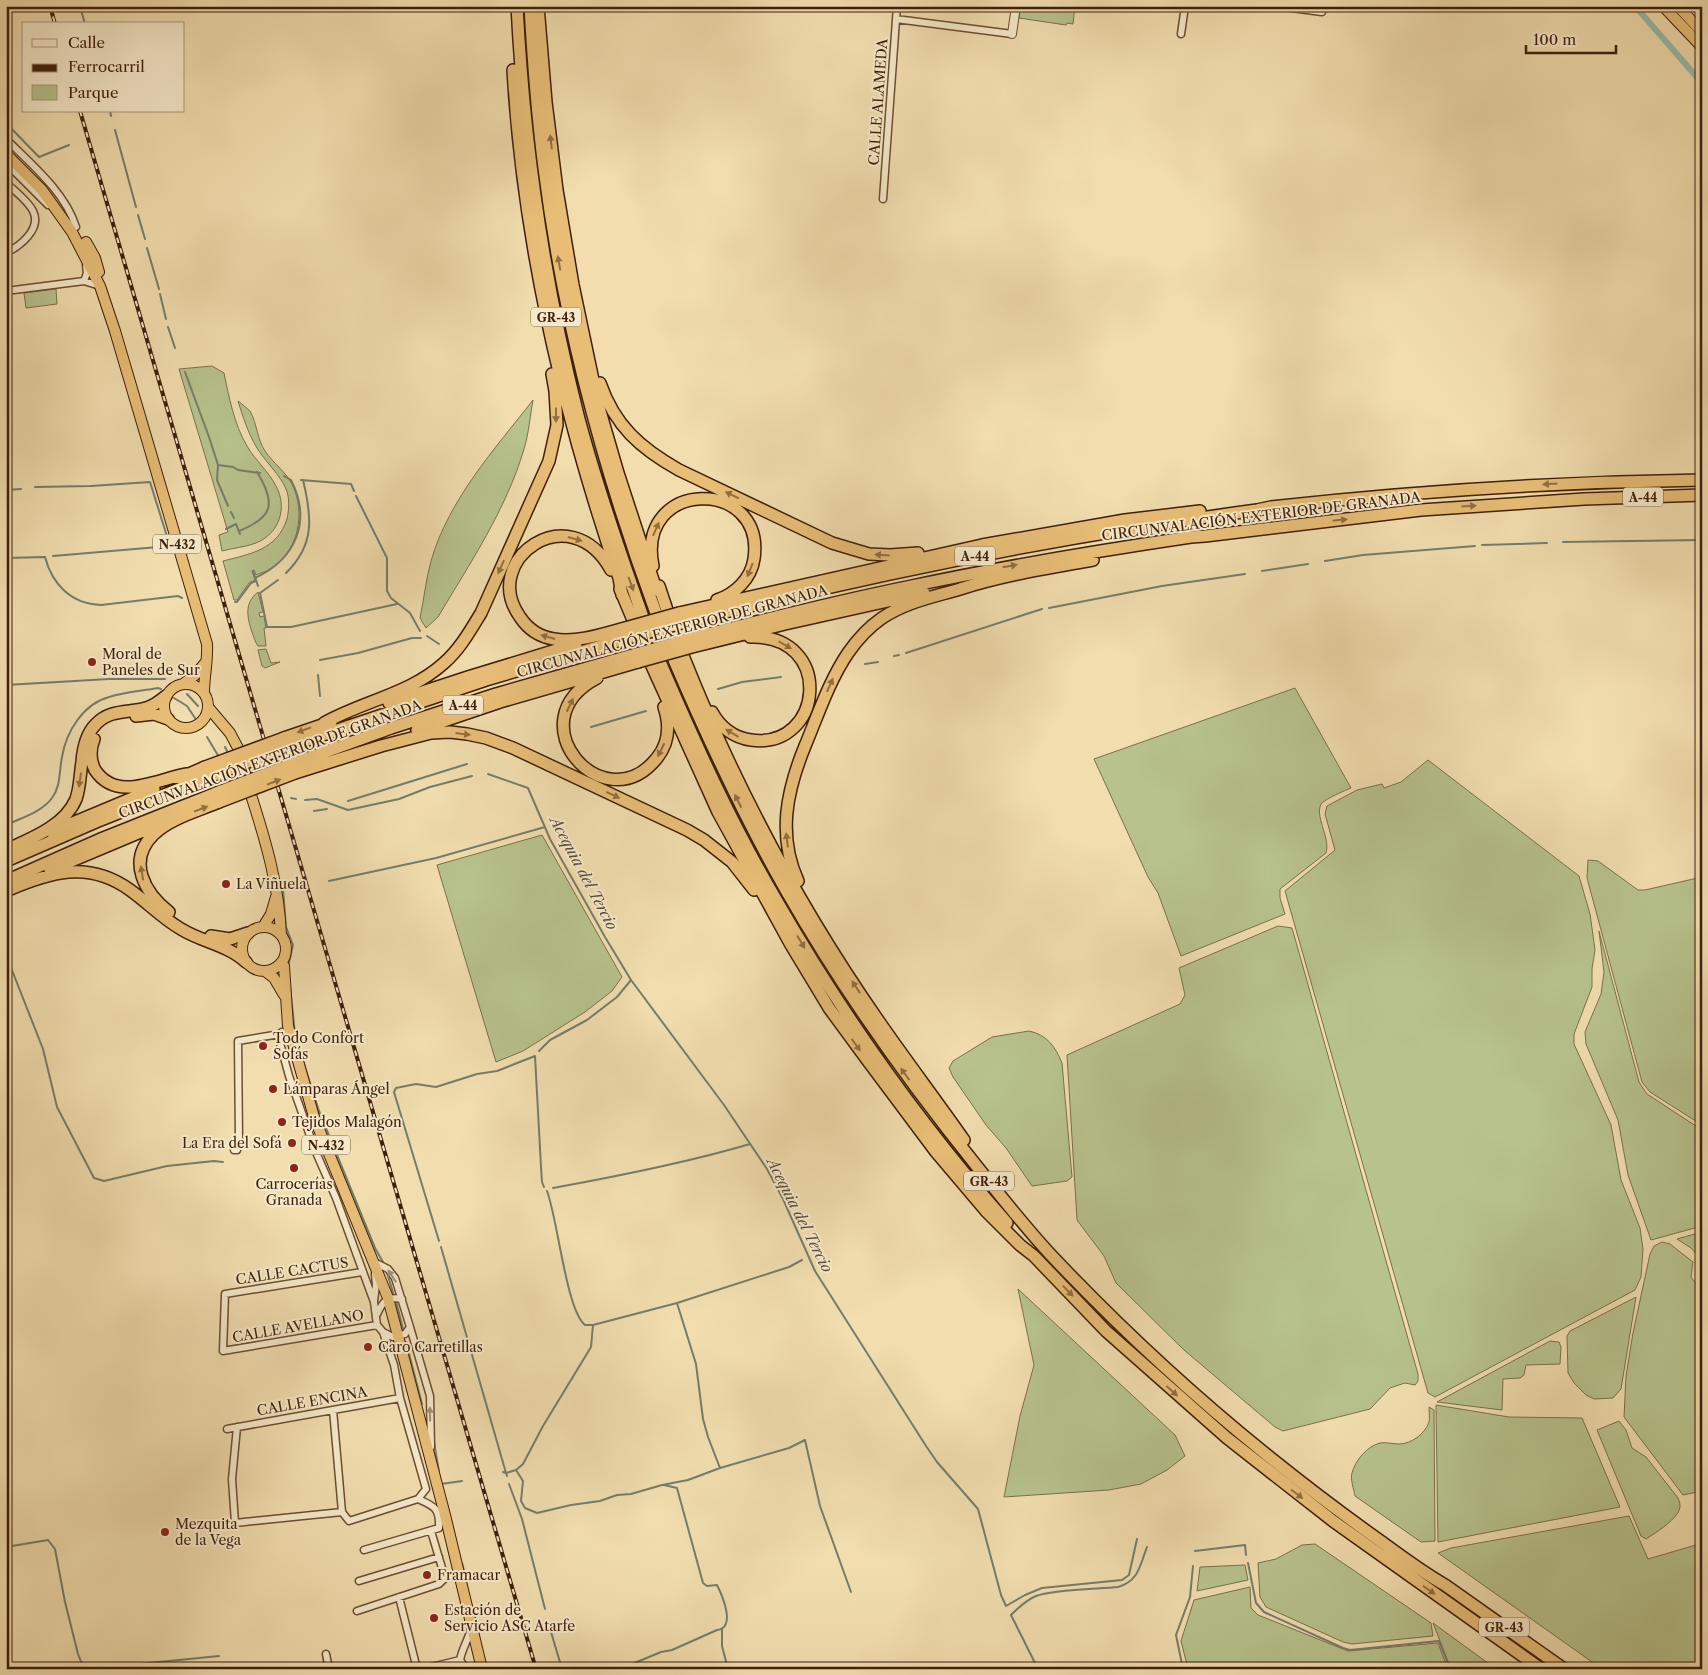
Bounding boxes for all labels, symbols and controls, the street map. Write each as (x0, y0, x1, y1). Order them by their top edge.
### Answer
legend (22, 22, 185, 112)
scale bar (1526, 22, 1616, 54)
text: 100 m (1533, 30, 1576, 49)
text: Calle (68, 33, 105, 52)
street label: CALLE ALAMEDA (865, 37, 891, 166)
text: Ferrocarril (68, 57, 145, 76)
text: Parque (68, 83, 118, 102)
one-way arrow (547, 133, 555, 149)
one-way arrow (555, 255, 563, 271)
road number: GR-43 (531, 308, 581, 326)
one-way arrow (553, 408, 561, 424)
one-way arrow (1541, 480, 1557, 488)
street label: CIRCUNVALACIÓN EXTERIOR DE GRANADA (1100, 486, 1422, 545)
road number: A-44 (1623, 488, 1663, 507)
one-way arrow (725, 491, 739, 499)
one-way arrow (1461, 502, 1477, 510)
one-way arrow (1332, 515, 1348, 523)
one-way arrow (653, 522, 661, 536)
road number: N-432 (153, 534, 201, 554)
one-way arrow (568, 535, 583, 543)
road number: A-44 (955, 546, 995, 566)
one-way arrow (873, 550, 889, 558)
one-way arrow (497, 560, 505, 574)
one-way arrow (1002, 562, 1018, 570)
one-way arrow (746, 563, 754, 578)
one-way arrow (627, 577, 635, 592)
street label: CIRCUNVALACIÓN EXTERIOR DE GRANADA (514, 580, 830, 681)
one-way arrow (540, 633, 555, 641)
one-way arrow (778, 641, 792, 649)
place label: Moral de Paneles de Sur (102, 645, 200, 679)
marker: Moral de Paneles de Sur (86, 656, 98, 668)
one-way arrow (827, 678, 835, 692)
street label: CIRCUNVALACIÓN EXTERIOR DE GRANADA (116, 694, 425, 822)
road number: A-44 (443, 696, 483, 714)
one-way arrow (566, 697, 574, 712)
one-way arrow (296, 727, 311, 735)
one-way arrow (726, 728, 739, 737)
one-way arrow (455, 730, 471, 738)
one-way arrow (657, 743, 665, 757)
one-way arrow (75, 772, 83, 788)
one-way arrow (267, 778, 282, 786)
one-way arrow (606, 791, 620, 799)
one-way arrow (734, 793, 742, 808)
one-way arrow (194, 805, 208, 813)
water label: Acequia del Tercio (545, 811, 622, 933)
one-way arrow (783, 831, 791, 847)
one-way arrow (137, 865, 145, 881)
place label: La Viñuela (236, 875, 307, 893)
marker: La Viñuela (220, 878, 232, 890)
one-way arrow (796, 935, 805, 948)
one-way arrow (851, 980, 861, 993)
place label: Todo Confort Sofás (273, 1029, 364, 1063)
one-way arrow (851, 1038, 861, 1052)
marker: Todo Confort Sofás (257, 1040, 269, 1052)
one-way arrow (899, 1068, 910, 1081)
place label: Lámparas Ángel (283, 1080, 390, 1098)
marker: Lámparas Ángel (267, 1083, 279, 1095)
place label: Tejidos Malagón (292, 1113, 402, 1131)
marker: Tejidos Malagón (276, 1116, 288, 1128)
place label: La Era del Sofá (182, 1134, 283, 1152)
road number: N-432 (302, 1136, 350, 1154)
marker: La Era del Sofá (286, 1137, 298, 1149)
water label: Acequia del Tercio (762, 1153, 837, 1275)
marker: Carrocerías Granada (288, 1162, 300, 1174)
road number: GR-43 (964, 1172, 1014, 1190)
place label: Carrocerías Granada (255, 1175, 333, 1209)
street label: CALLE CACTUS (234, 1253, 350, 1289)
one-way arrow (387, 1269, 397, 1283)
one-way arrow (1062, 1285, 1074, 1297)
street label: CALLE AVELLANO (231, 1306, 365, 1346)
place label: Caro Carretillas (378, 1338, 483, 1356)
marker: Caro Carretillas (362, 1341, 374, 1353)
street label: CALLE ENCINA (255, 1382, 369, 1420)
one-way arrow (1166, 1385, 1178, 1397)
one-way arrow (426, 1406, 434, 1422)
one-way arrow (1290, 1489, 1303, 1500)
place label: Mezquita de la Vega (175, 1515, 242, 1549)
marker: Mezquita de la Vega (159, 1526, 171, 1538)
place label: Framacar (437, 1566, 500, 1584)
marker: Framacar (421, 1569, 433, 1581)
one-way arrow (1422, 1584, 1435, 1595)
place label: Estación de Servicio ASC Atarfe (444, 1601, 575, 1635)
marker: Estación de Servicio ASC Atarfe (428, 1612, 440, 1624)
road number: GR-43 (1479, 1618, 1529, 1636)

